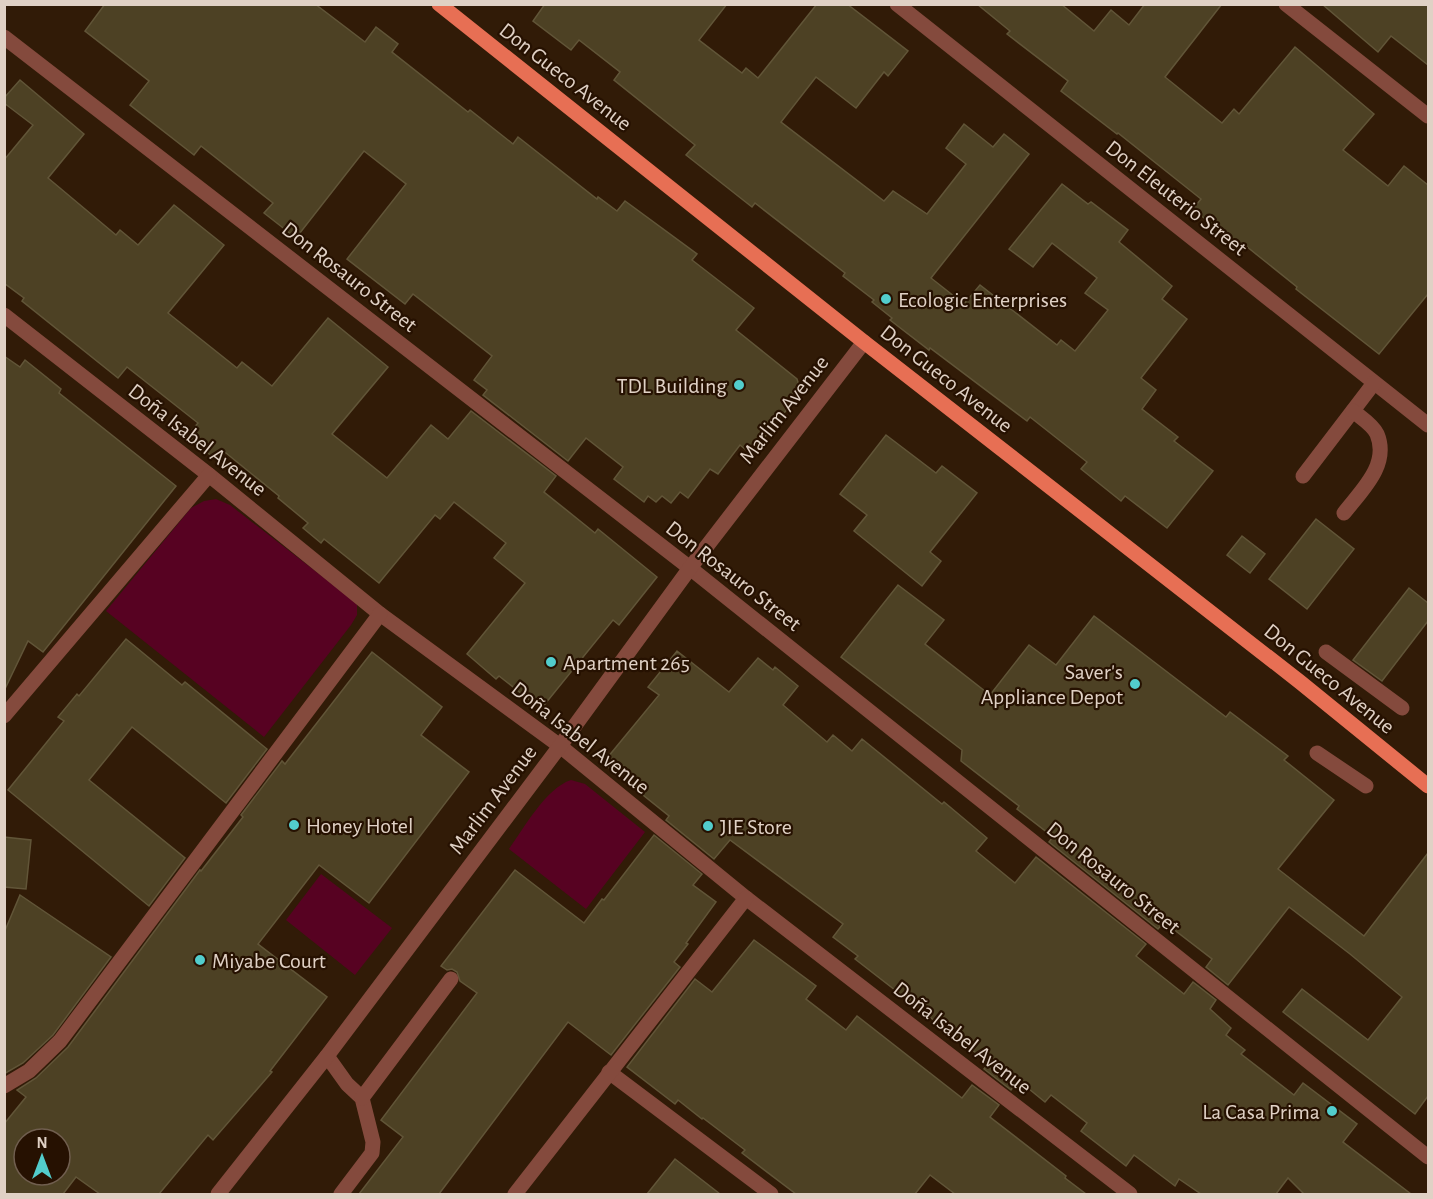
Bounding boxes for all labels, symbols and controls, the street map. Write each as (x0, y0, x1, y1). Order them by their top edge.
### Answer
street label: Don Gueco Avenue (495, 19, 636, 135)
street label: Don Eleuterio Street (1102, 136, 1251, 260)
street label: Don Rosauro Street (278, 217, 421, 336)
place label: Ecologic Enterprises (898, 289, 1067, 311)
marker: Ecologic Enterprises (879, 292, 893, 306)
street label: Don Gueco Avenue (876, 321, 1017, 437)
street label: Marlim Avenue (735, 351, 833, 468)
place label: TDL Building (617, 375, 727, 397)
marker: TDL Building (732, 378, 746, 392)
street label: Doña Isabel Avenue (124, 379, 270, 500)
street label: Don Rosauro Street (662, 516, 805, 635)
street label: Don Gueco Avenue (1260, 620, 1399, 738)
place label: Apartment 265 (563, 652, 690, 674)
marker: Apartment 265 (544, 655, 558, 669)
place label: Saver's Appliance Depot (981, 661, 1123, 708)
street label: Doña Isabel Avenue (507, 677, 653, 798)
marker: Saver's Appliance Depot (1128, 677, 1142, 691)
street label: Marlim Avenue (445, 741, 541, 858)
place label: Honey Hotel (306, 815, 413, 837)
place label: JIE Store (720, 816, 792, 838)
street label: Don Rosauro Street (1042, 817, 1184, 938)
marker: Honey Hotel (287, 818, 301, 832)
marker: JIE Store (701, 819, 715, 833)
place label: Miyabe Court (212, 950, 326, 972)
marker: Miyabe Court (193, 953, 207, 967)
street label: Doña Isabel Avenue (889, 977, 1035, 1098)
place label: La Casa Prima (1202, 1101, 1320, 1123)
marker: La Casa Prima (1325, 1104, 1339, 1118)
north arrow (12, 1127, 72, 1187)
text: N (36, 1135, 48, 1151)

